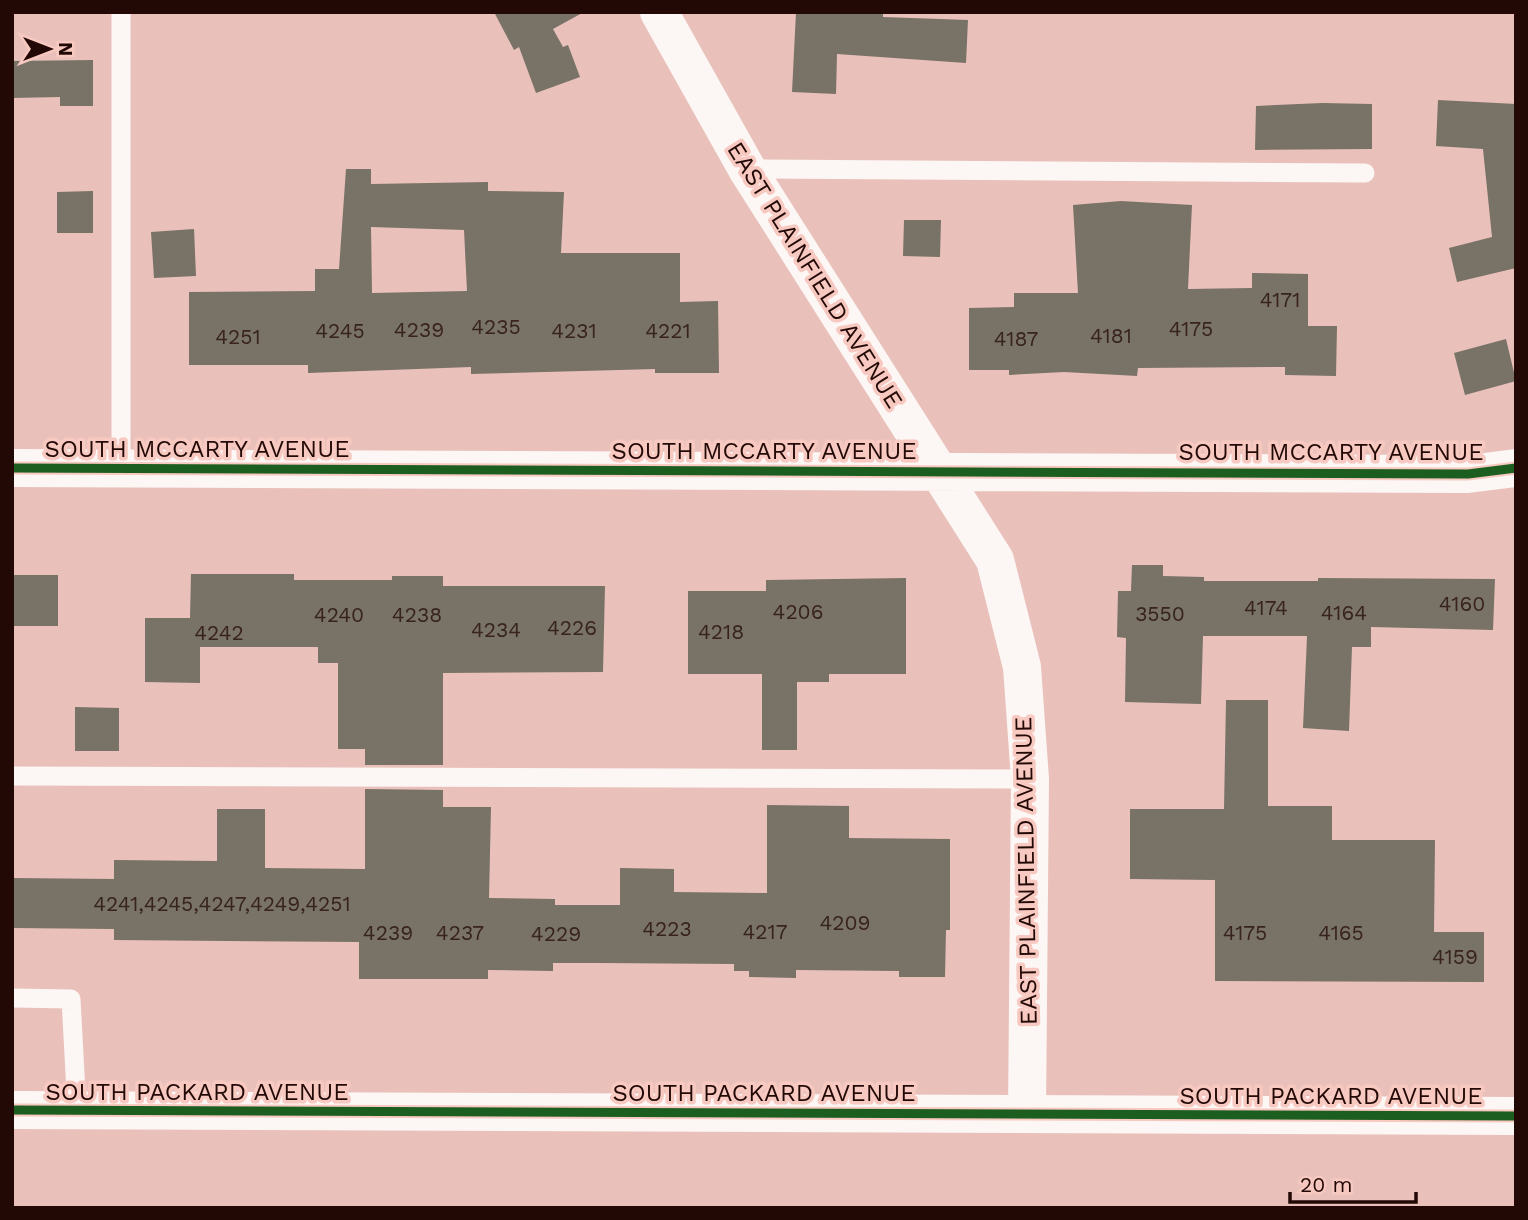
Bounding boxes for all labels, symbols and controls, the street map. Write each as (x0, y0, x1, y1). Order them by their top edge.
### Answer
north arrow (14, 14, 84, 84)
text: N (54, 42, 77, 56)
street label: EAST PLAINFIELD AVENUE (721, 137, 909, 413)
house number: 4171 (1260, 287, 1300, 312)
house number: 4235 (471, 314, 521, 339)
house number: 4175 (1169, 316, 1213, 341)
house number: 4239 (394, 317, 444, 342)
house number: 4245 (315, 318, 365, 343)
house number: 4231 (551, 318, 597, 343)
house number: 4221 (645, 318, 691, 343)
house number: 4181 (1090, 323, 1132, 348)
house number: 4251 (215, 324, 261, 349)
house number: 4187 (994, 326, 1038, 351)
street label: SOUTH MCCARTY AVENUE (45, 435, 350, 463)
street label: SOUTH MCCARTY AVENUE (612, 437, 917, 465)
street label: SOUTH MCCARTY AVENUE (1179, 438, 1484, 466)
house number: 4160 (1439, 591, 1485, 616)
house number: 4174 (1244, 595, 1288, 620)
house number: 4206 (773, 599, 823, 624)
house number: 4164 (1321, 600, 1367, 625)
house number: 3550 (1135, 601, 1185, 626)
house number: 4240 (314, 602, 364, 627)
house number: 4238 (392, 602, 442, 627)
house number: 4226 (547, 615, 597, 640)
house number: 4234 (471, 617, 521, 642)
house number: 4218 (698, 619, 744, 644)
house number: 4242 (194, 620, 244, 645)
street label: EAST PLAINFIELD AVENUE (1009, 717, 1043, 1025)
house number: 4241,4245,4247,4249,4251 (93, 891, 351, 916)
house number: 4209 (819, 910, 871, 935)
house number: 4223 (642, 916, 692, 941)
house number: 4217 (742, 919, 788, 944)
house number: 4239 (363, 920, 413, 945)
house number: 4237 (436, 920, 484, 945)
house number: 4175 (1223, 920, 1267, 945)
house number: 4165 (1318, 920, 1364, 945)
house number: 4229 (531, 921, 581, 946)
house number: 4159 (1432, 944, 1478, 969)
street label: SOUTH PACKARD AVENUE (45, 1078, 349, 1106)
street label: SOUTH PACKARD AVENUE (612, 1079, 916, 1107)
street label: SOUTH PACKARD AVENUE (1179, 1082, 1483, 1110)
scale bar (1290, 1160, 1416, 1204)
text: 20 m (1300, 1172, 1352, 1197)

